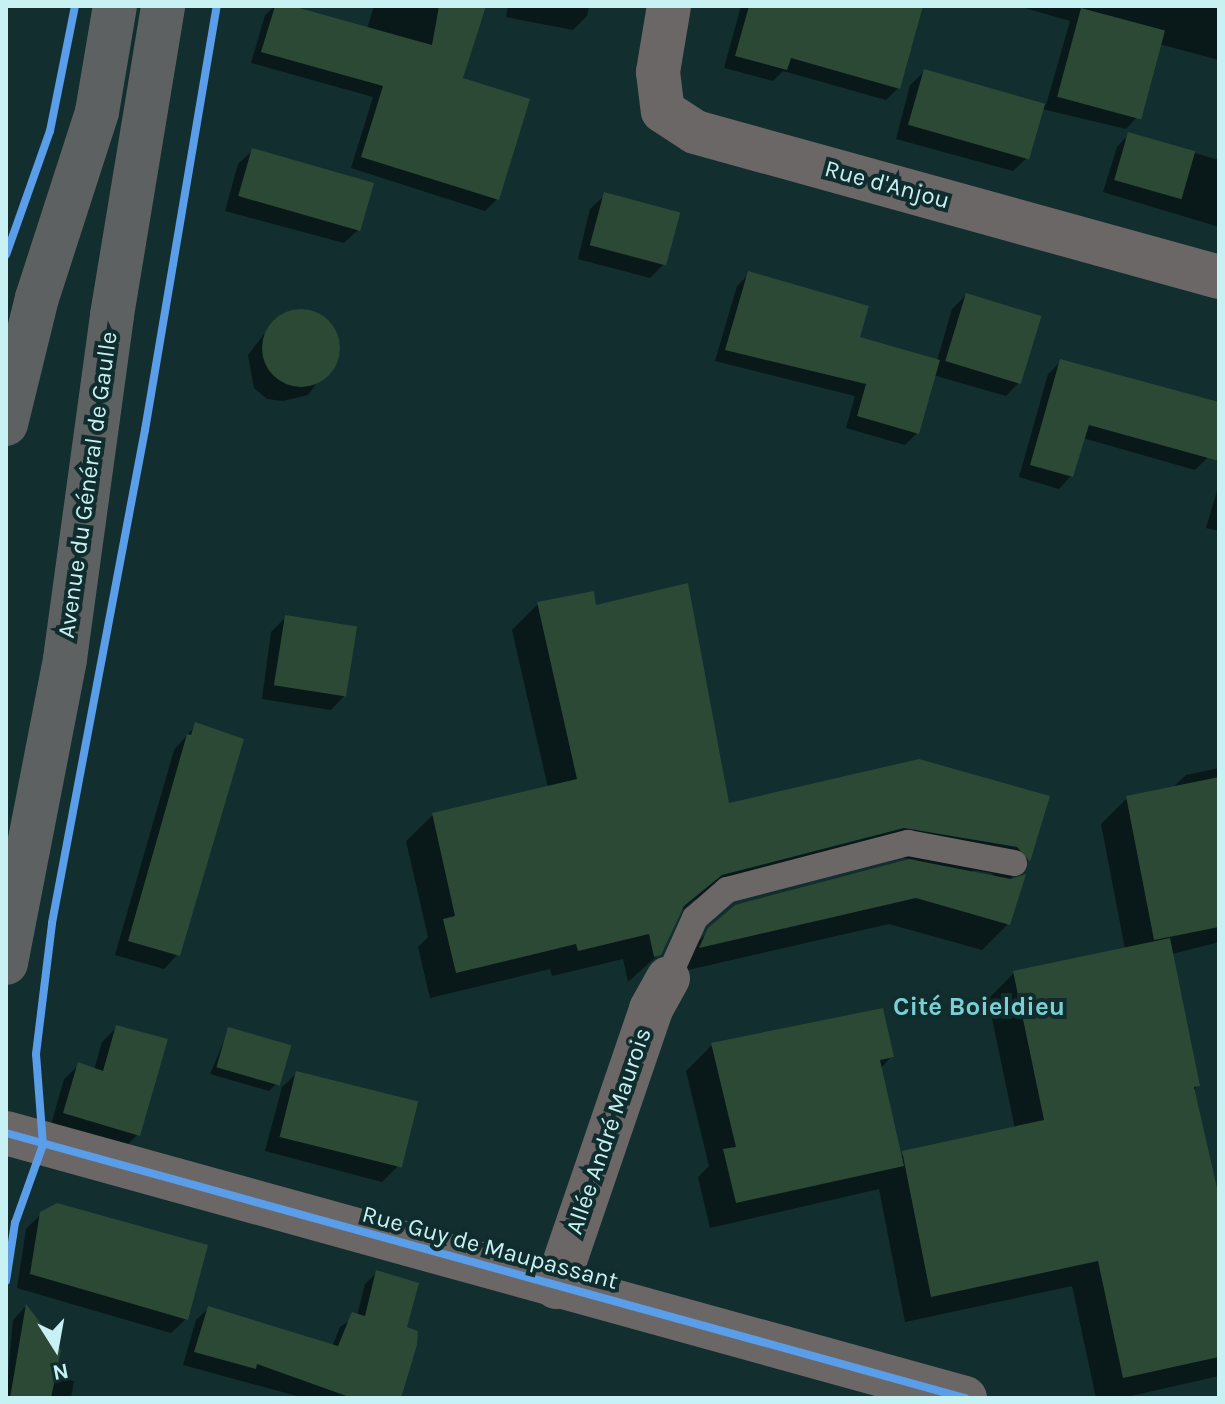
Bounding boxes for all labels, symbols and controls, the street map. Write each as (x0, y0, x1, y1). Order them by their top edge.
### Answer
street label: Rue d'Anjou (821, 155, 953, 215)
street label: Avenue du Général de Gaulle (52, 330, 124, 640)
district label: Cité Boieldieu (893, 991, 1065, 1023)
street label: Allée André Maurois (560, 1024, 658, 1238)
street label: Rue Guy de Maupassant (359, 1200, 621, 1296)
north arrow (16, 1308, 96, 1388)
text: N (50, 1357, 71, 1386)

